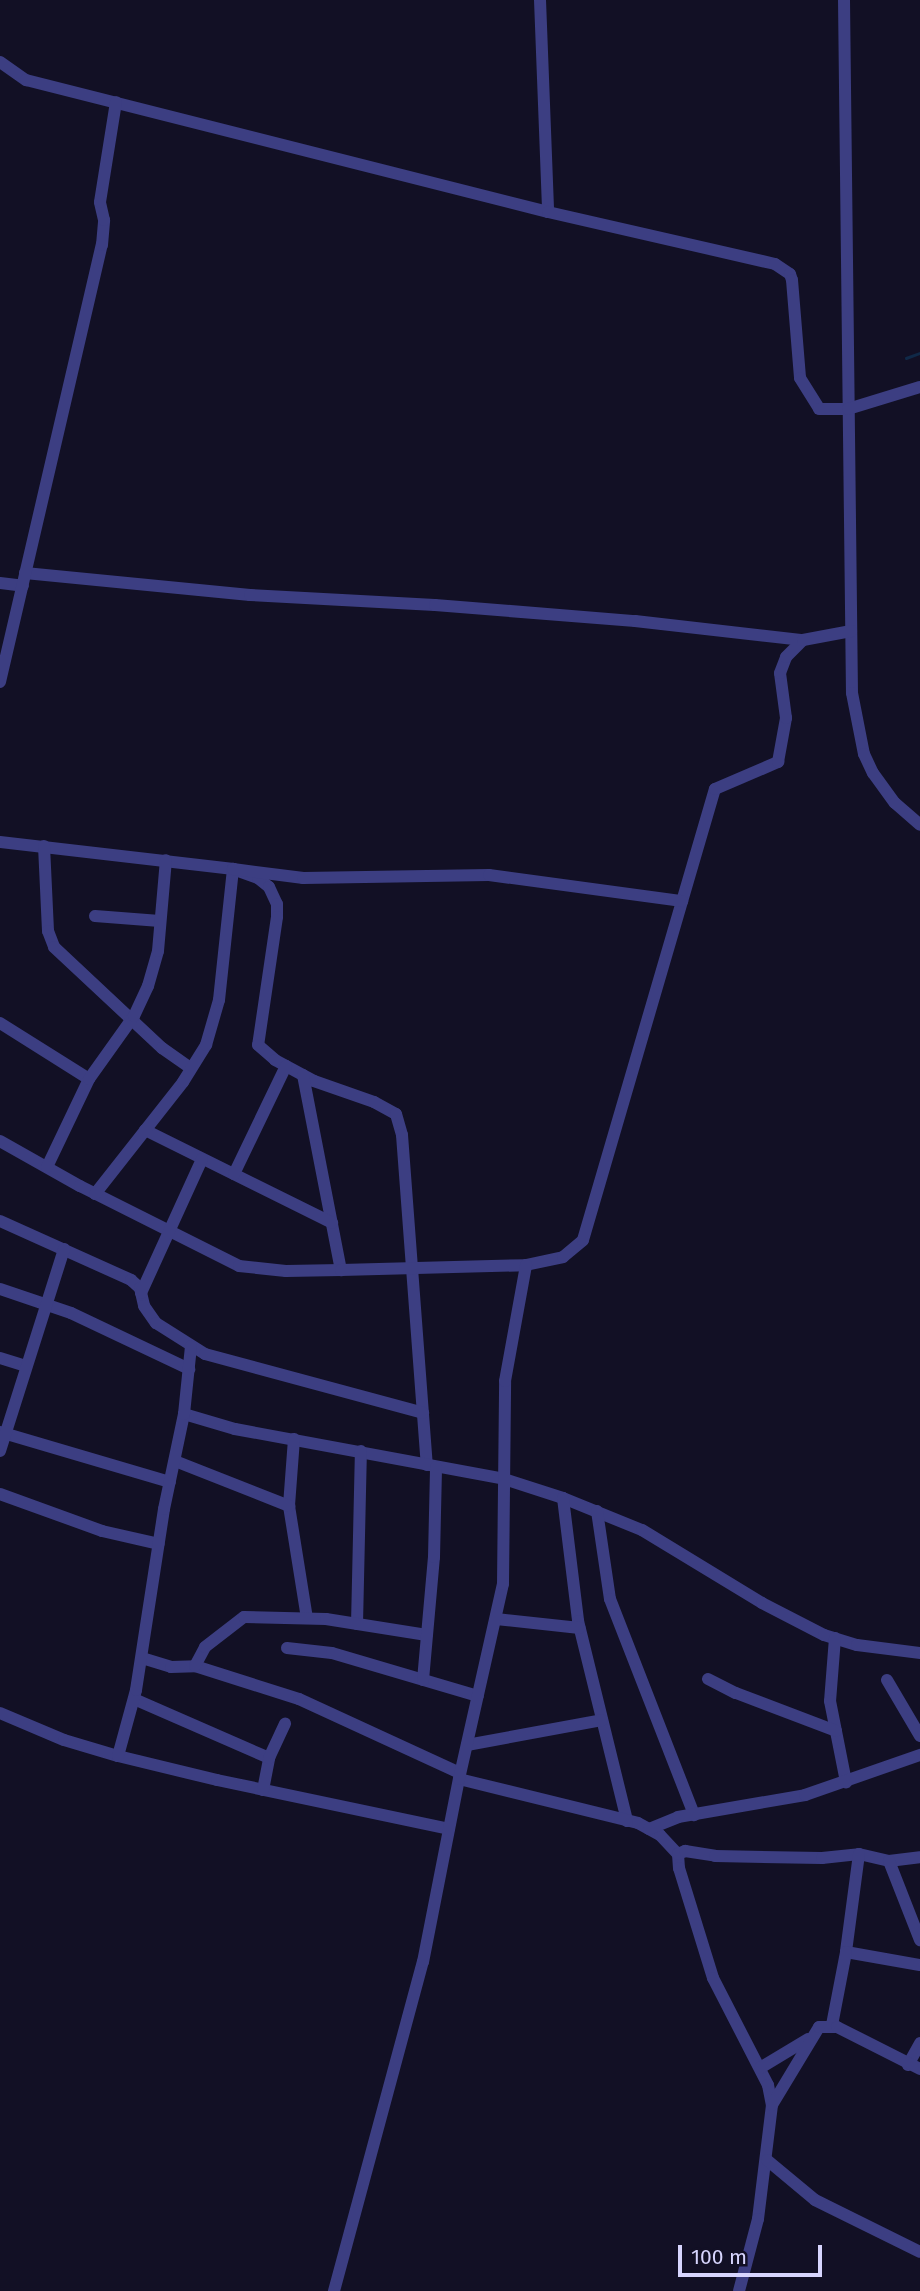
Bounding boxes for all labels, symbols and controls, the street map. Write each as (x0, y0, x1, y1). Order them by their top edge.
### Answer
scale bar (682, 2232, 825, 2276)
text: 100 m (691, 2244, 747, 2270)

